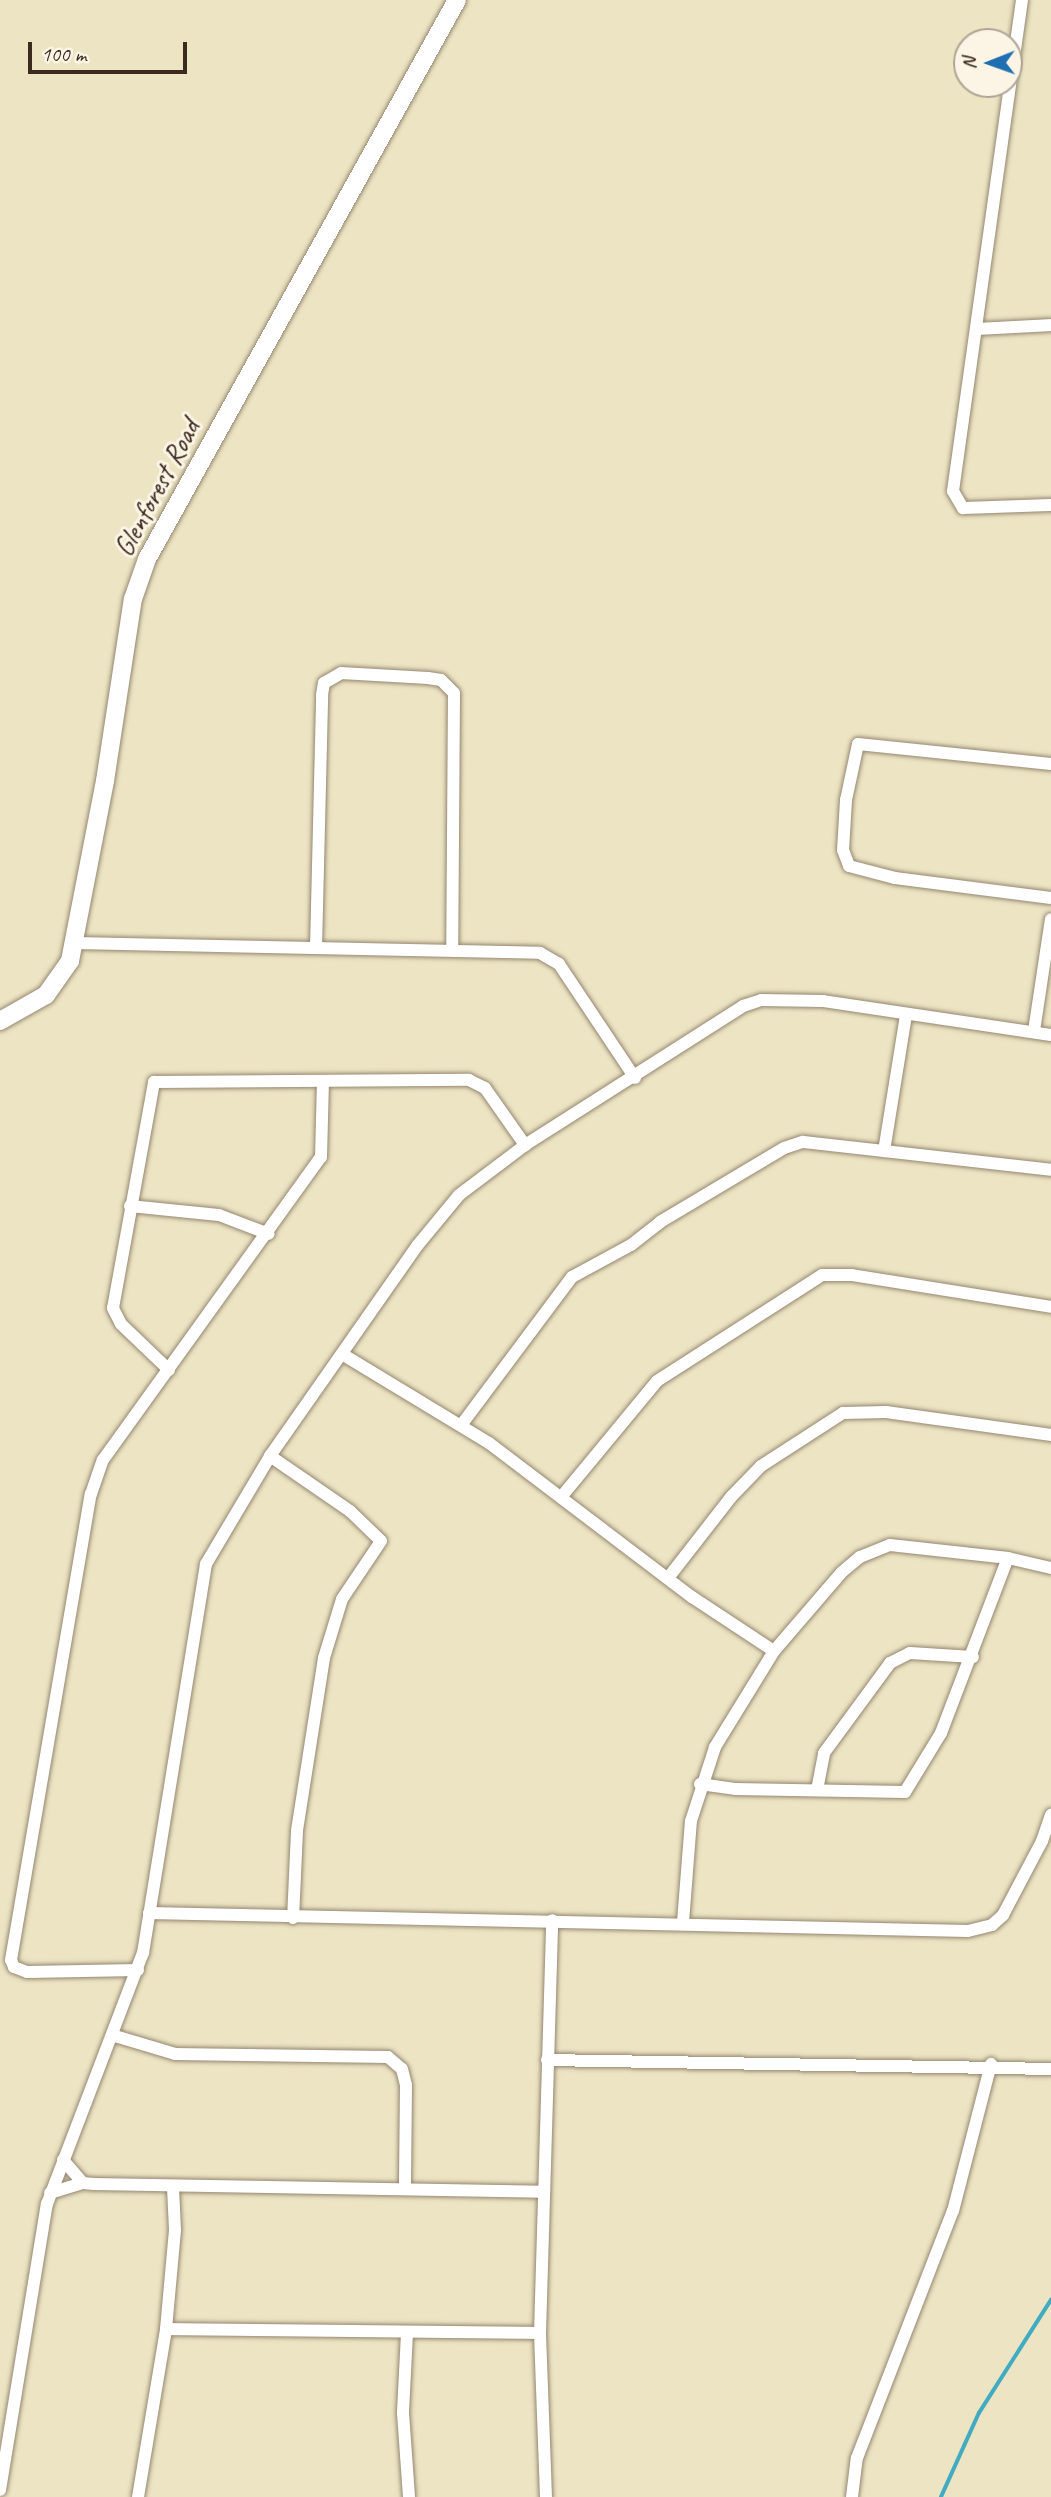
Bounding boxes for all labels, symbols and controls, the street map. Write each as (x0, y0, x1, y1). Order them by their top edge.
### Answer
scale bar (32, 28, 191, 72)
north arrow (953, 28, 1023, 98)
text: 100 m (41, 41, 86, 67)
text: N (957, 57, 981, 69)
street label: Glenforest Road (107, 414, 207, 562)

